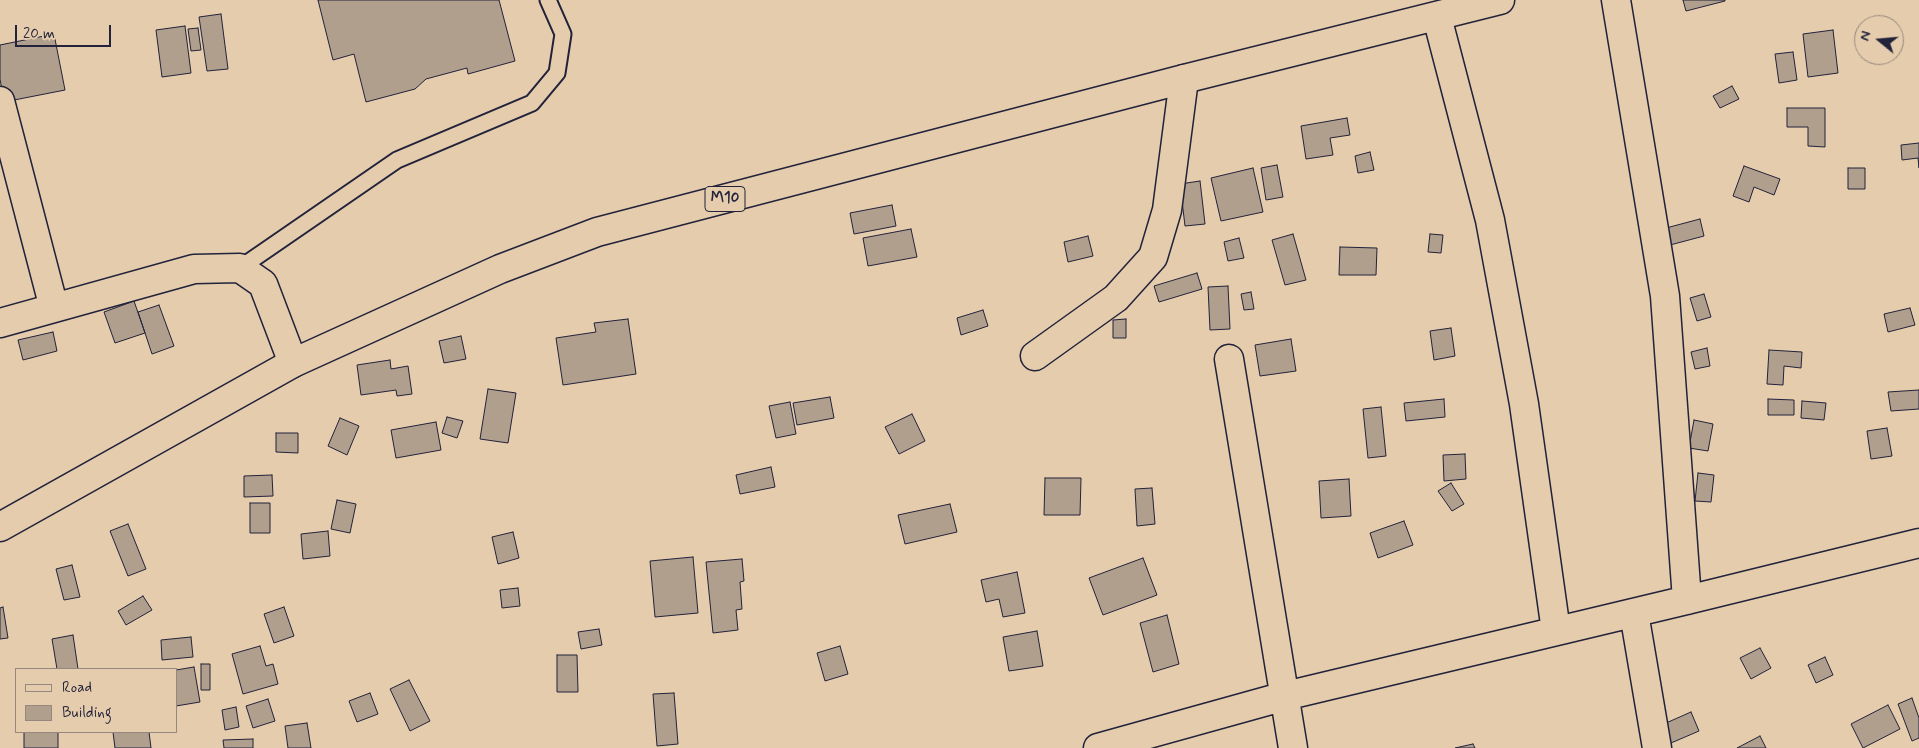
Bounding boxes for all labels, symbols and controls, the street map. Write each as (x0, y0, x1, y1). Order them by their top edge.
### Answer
scale bar (18, 15, 114, 47)
north arrow (1854, 15, 1904, 65)
text: 20 m (23, 24, 55, 44)
text: N (1856, 29, 1876, 43)
road number: M10 (705, 186, 745, 212)
legend (15, 668, 178, 733)
text: Road (62, 678, 92, 698)
text: Building (62, 703, 112, 723)

